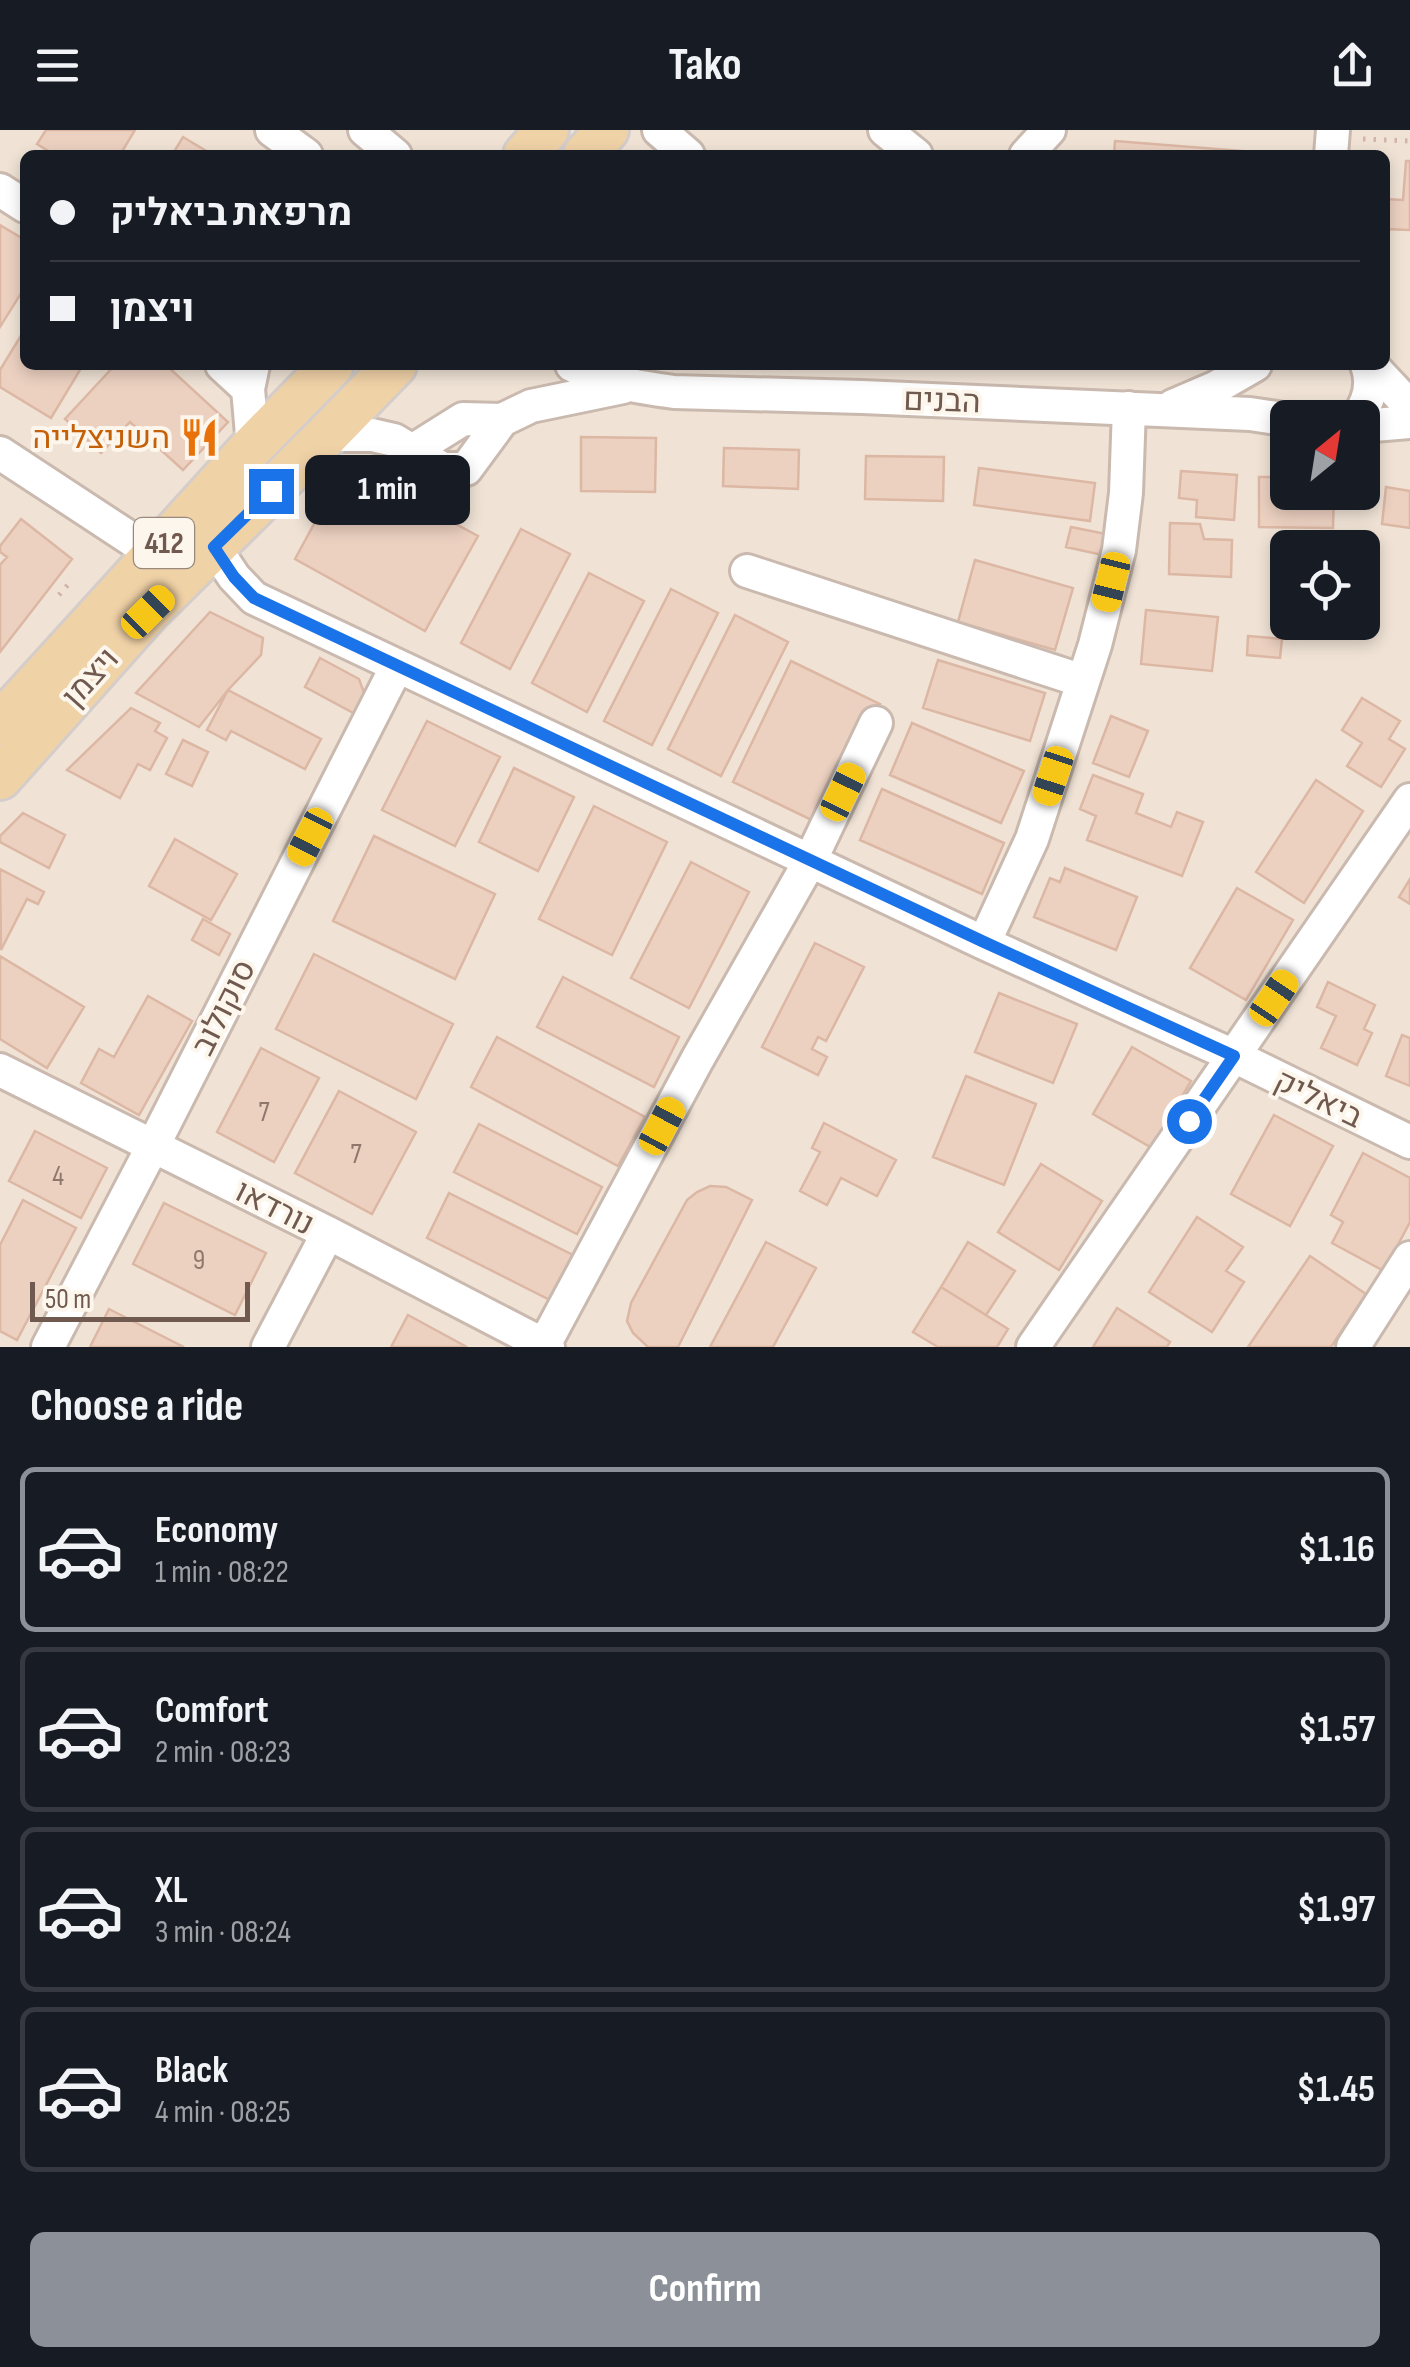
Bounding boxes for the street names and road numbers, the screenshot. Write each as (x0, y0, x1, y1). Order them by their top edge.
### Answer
street label: הבנים (903, 381, 981, 422)
road number: 412 (134, 518, 194, 568)
street label: ויצמן (55, 640, 128, 716)
street label: סוקולוב (184, 953, 265, 1062)
street label: ביאליק (1268, 1061, 1369, 1137)
street label: נורדאו (228, 1172, 320, 1245)

